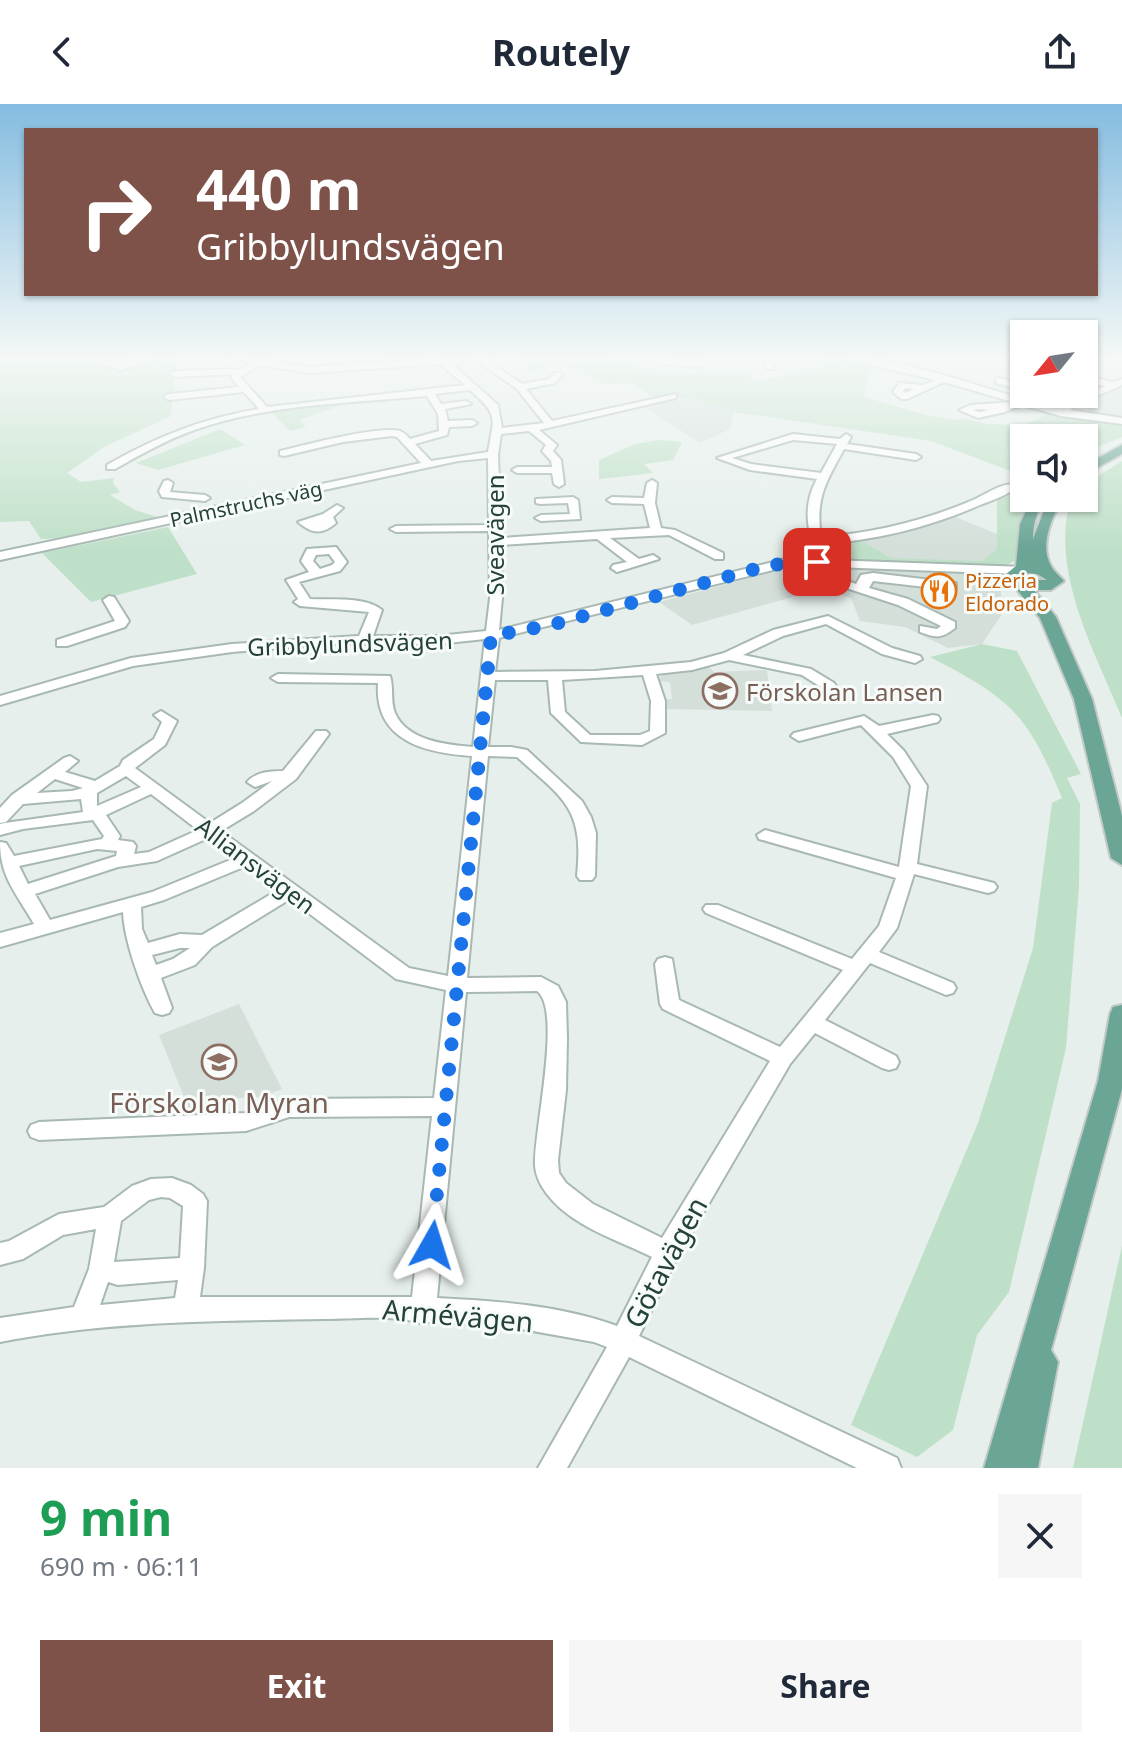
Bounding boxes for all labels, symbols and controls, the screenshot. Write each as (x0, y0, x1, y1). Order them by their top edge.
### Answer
text: Routely (492, 28, 630, 77)
icon: back (40, 30, 84, 74)
icon: share (1038, 30, 1082, 74)
text: 440 m (196, 150, 361, 226)
icon: right (64, 160, 168, 264)
text: Gribbylundsvägen (196, 222, 505, 271)
north arrow (1010, 320, 1098, 408)
map controls (1010, 320, 1098, 512)
button: sound (1010, 424, 1098, 512)
street label: Sveavägen (478, 474, 511, 596)
street label: Palmstruchs väg (167, 475, 325, 533)
pin (783, 528, 851, 596)
icon: arrive (795, 540, 839, 584)
place label: Pizzeria Eldorado (965, 567, 1049, 617)
restaurant icon: Pizzeria Eldorado (920, 572, 958, 610)
street label: Gribbylundsvägen (247, 623, 453, 663)
school or university icon: Förskolan Lansen (701, 672, 739, 710)
place label: Förskolan Lansen (746, 675, 943, 708)
street label: Alliansvägen (189, 809, 323, 921)
school or university icon: Förskolan Myran (200, 1043, 238, 1081)
place label: Förskolan Myran (109, 1083, 329, 1121)
street label: Götavägen (615, 1190, 715, 1334)
position arrow (390, 1203, 474, 1287)
street label: Armévägen (381, 1289, 535, 1341)
text: 9 min (40, 1485, 172, 1550)
button: close (998, 1494, 1082, 1578)
text: 690 m · 06:11 (40, 1548, 203, 1584)
button: Exit (40, 1640, 553, 1732)
button: Share (569, 1640, 1082, 1732)

